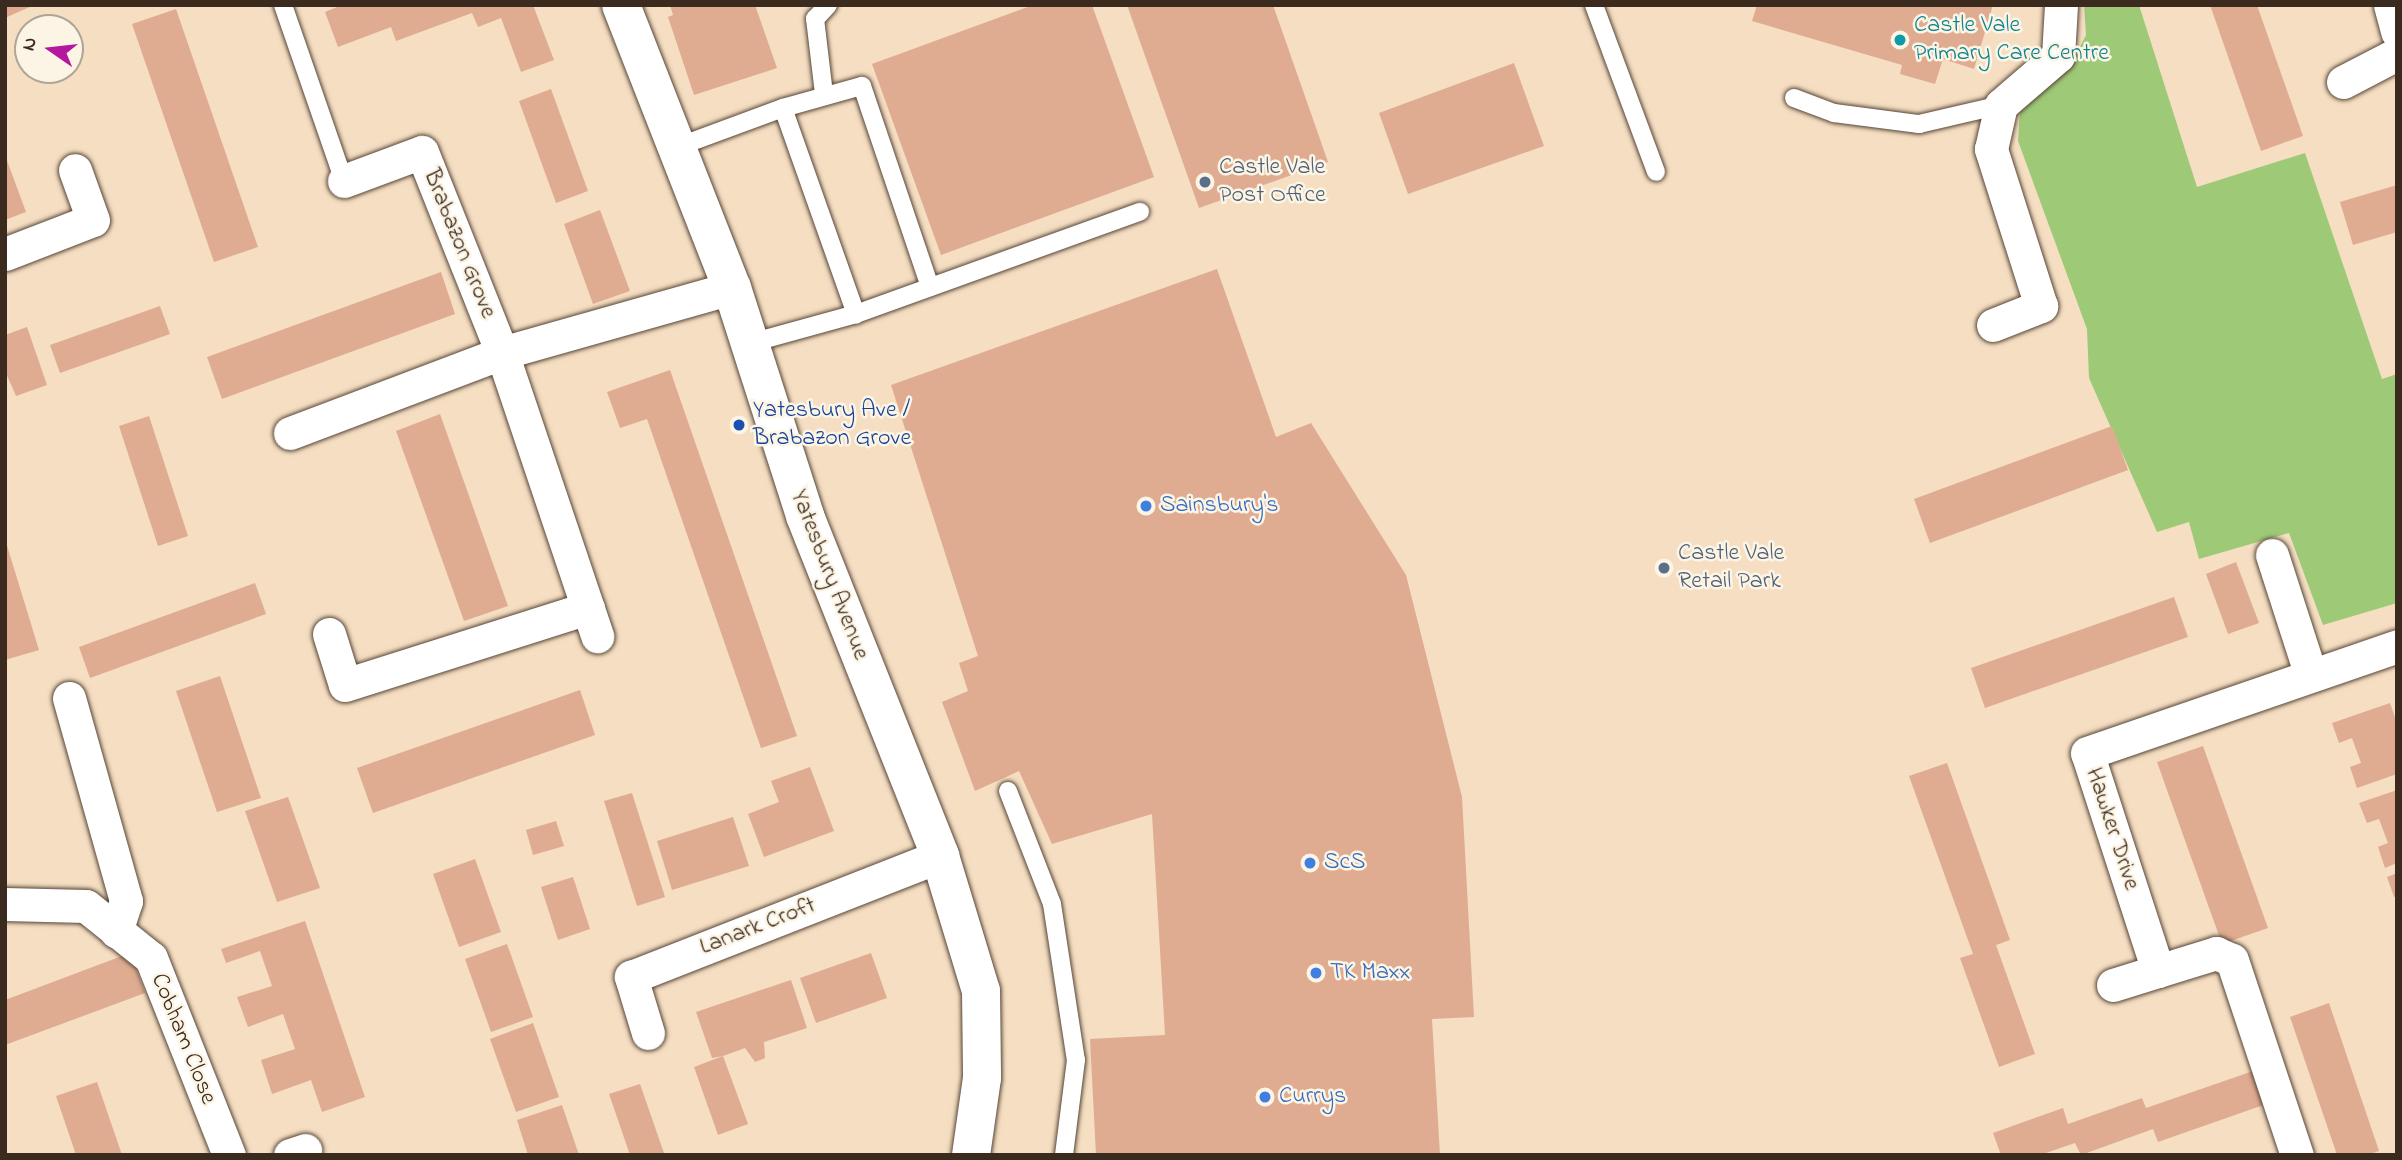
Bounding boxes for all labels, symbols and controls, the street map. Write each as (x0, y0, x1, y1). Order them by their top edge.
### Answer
place label: Castle Vale Primary Care Centre (1914, 12, 2109, 68)
north arrow (14, 14, 84, 84)
marker: Castle Vale Primary Care Centre (1892, 32, 1908, 48)
text: N (15, 35, 45, 54)
place label: Castle Vale Post Office (1219, 154, 1326, 210)
street label: Brabazon Grove (416, 165, 502, 323)
marker: Castle Vale Post Office (1197, 174, 1213, 190)
place label: Yatesbury Ave / Brabazon Grove (753, 397, 911, 453)
marker: Yatesbury Ave / Brabazon Grove (731, 417, 747, 433)
street label: Yatesbury Avenue (783, 486, 875, 664)
place label: Sainsbury's (1160, 492, 1279, 520)
marker: Sainsbury's (1138, 498, 1154, 514)
place label: Castle Vale Retail Park (1678, 540, 1784, 596)
marker: Castle Vale Retail Park (1656, 560, 1672, 576)
street label: Hawker Drive (2079, 764, 2145, 894)
place label: ScS (1324, 849, 1365, 877)
marker: ScS (1302, 855, 1318, 871)
street label: Lanark Croft (696, 892, 820, 962)
place label: TK Maxx (1330, 959, 1410, 987)
marker: TK Maxx (1308, 965, 1324, 981)
street label: Cobham Close (144, 969, 222, 1109)
place label: Currys (1279, 1083, 1346, 1111)
marker: Currys (1257, 1089, 1273, 1105)

